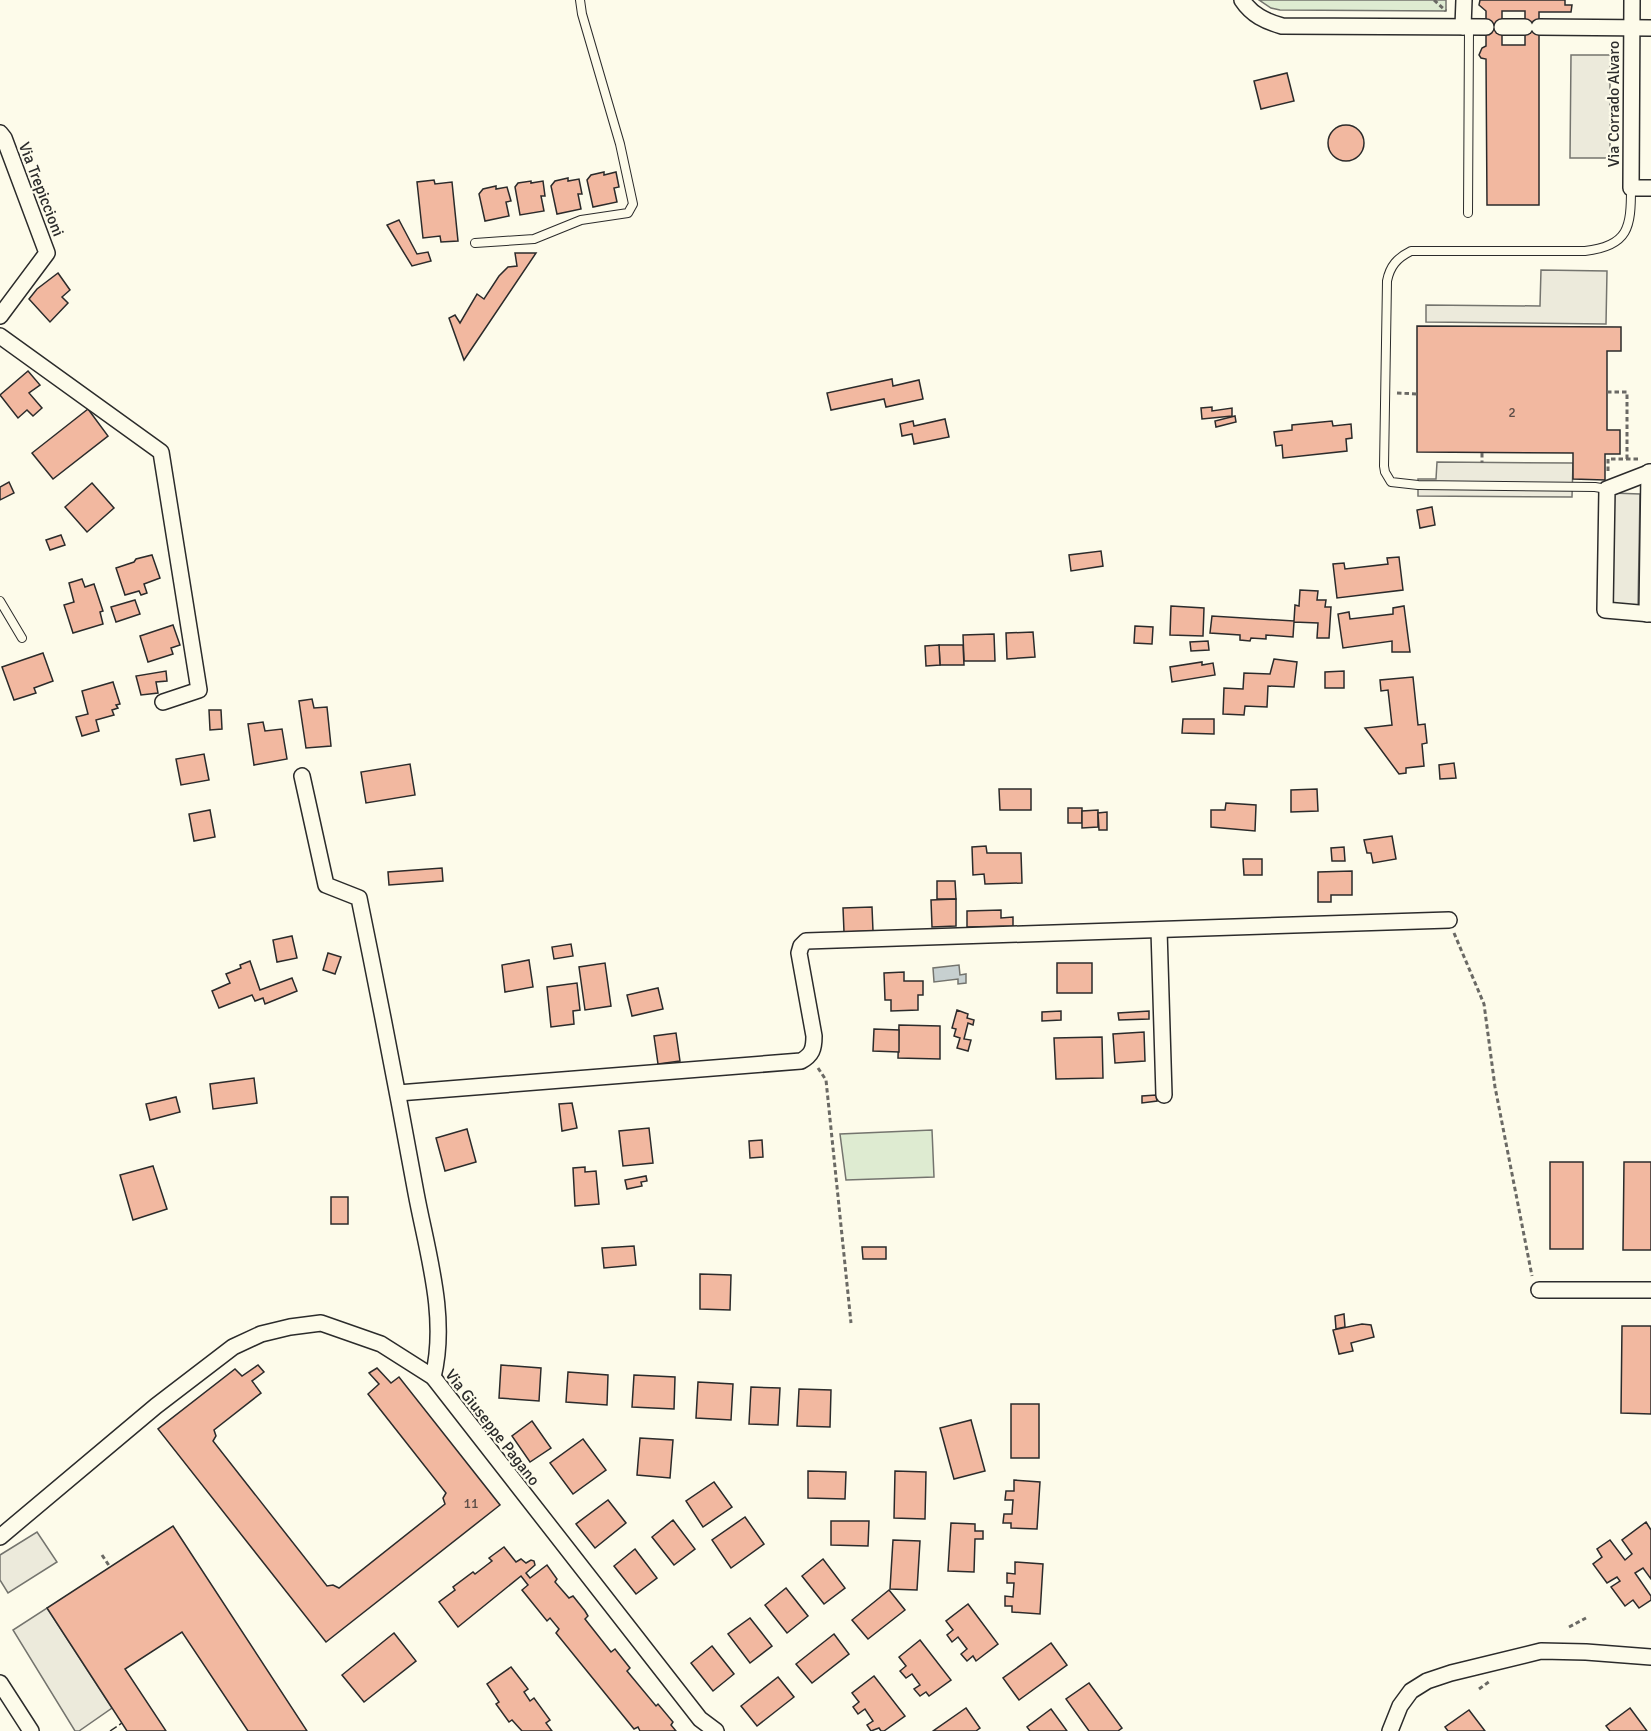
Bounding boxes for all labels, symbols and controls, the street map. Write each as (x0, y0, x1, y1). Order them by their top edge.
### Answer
street label: Via Corrado Alvaro (1604, 41, 1624, 167)
street label: Via Trepiccioni (14, 139, 68, 239)
house number: 2 (1508, 404, 1516, 421)
street label: Via Giuseppe Pagano (440, 1365, 544, 1490)
house number: 11 (463, 1495, 479, 1512)

